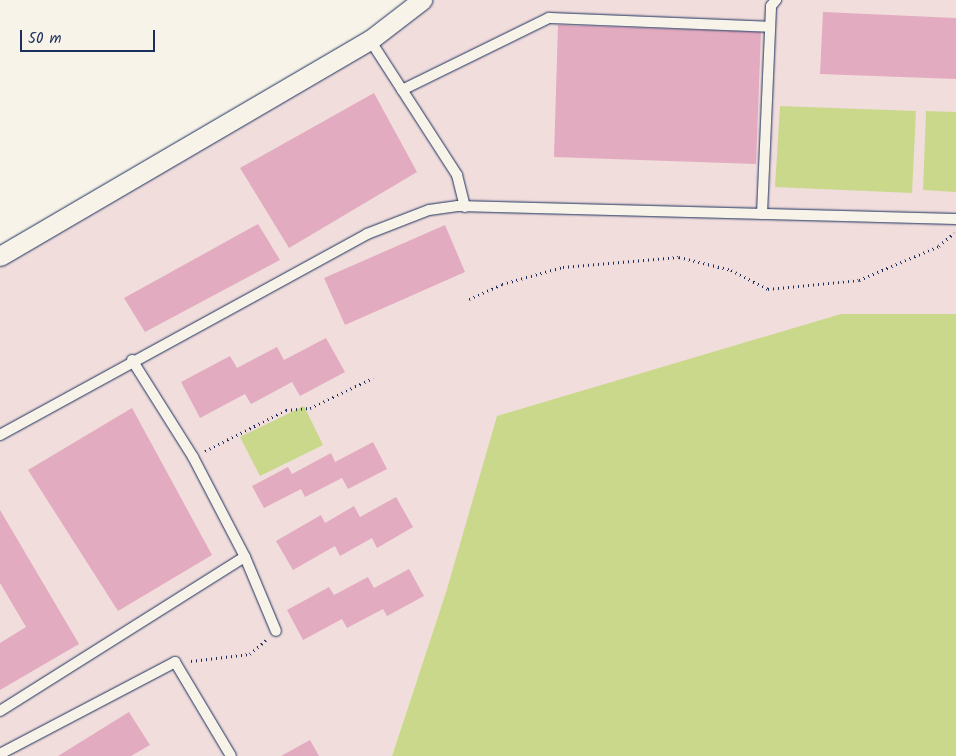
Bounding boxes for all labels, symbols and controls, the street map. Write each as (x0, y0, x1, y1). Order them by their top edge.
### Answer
scale bar (22, 20, 158, 52)
text: 50 m (28, 27, 62, 51)

